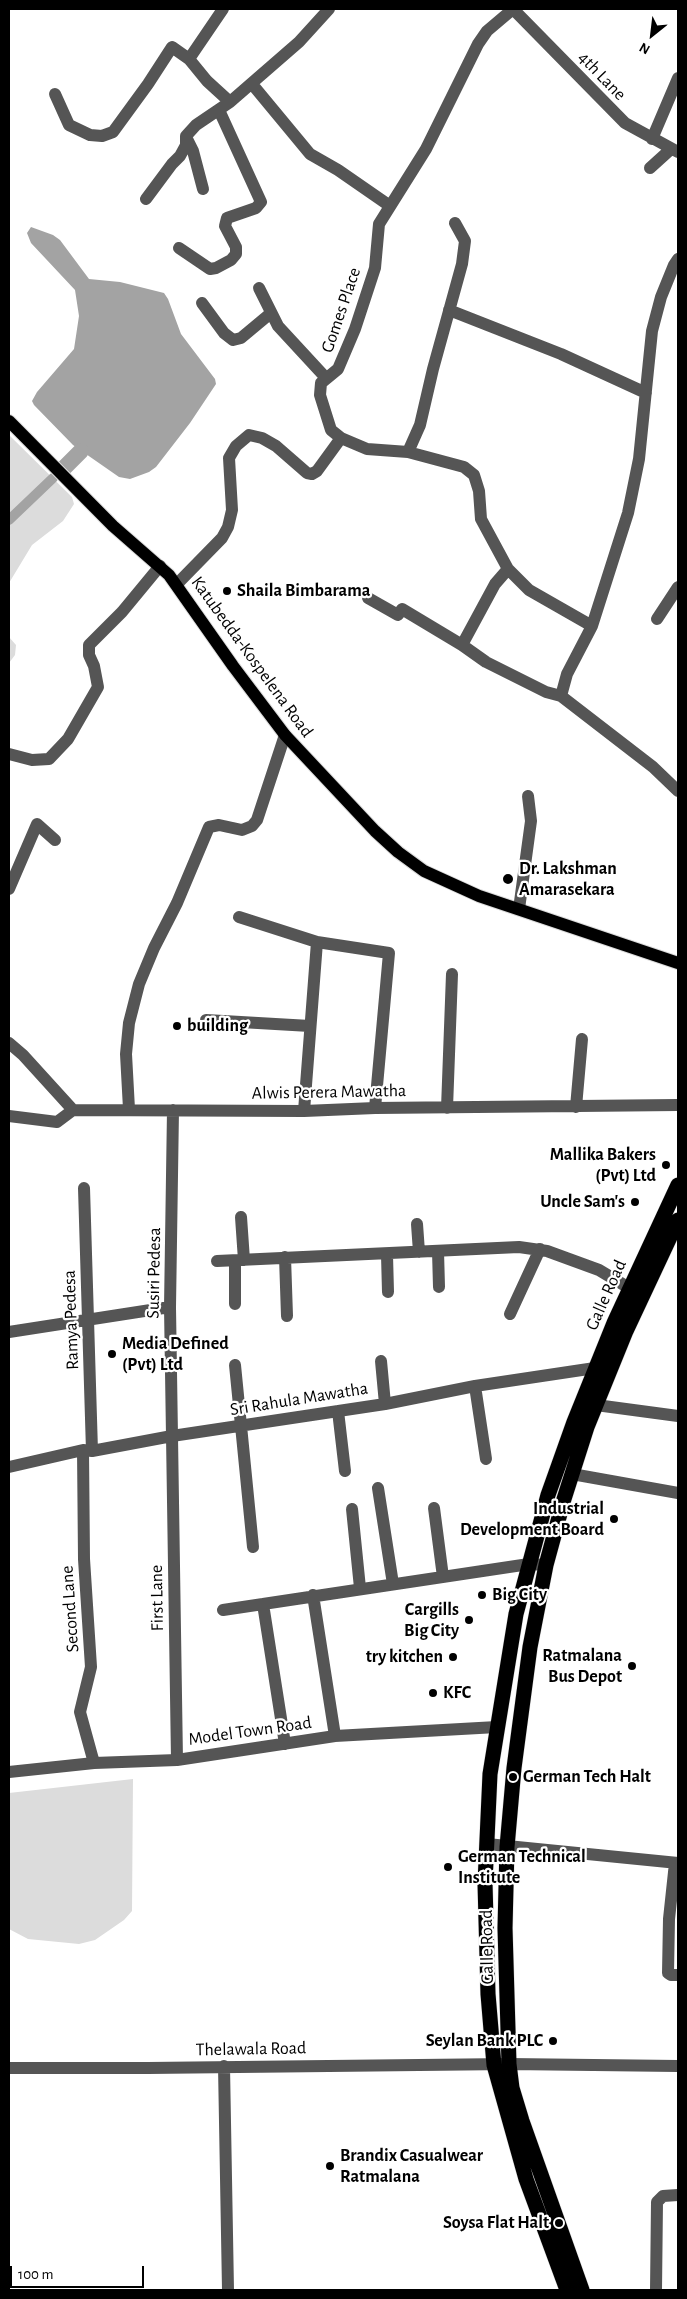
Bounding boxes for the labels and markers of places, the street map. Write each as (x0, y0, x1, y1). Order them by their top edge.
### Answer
place label: Shaila Bimbarama (237, 580, 370, 602)
marker: Shaila Bimbarama (221, 585, 233, 597)
place label: Dr. Lakshman Amarasekara (519, 858, 617, 901)
marker: Dr. Lakshman Amarasekara (501, 872, 515, 886)
place label: building (187, 1015, 248, 1037)
marker: building (171, 1020, 183, 1032)
place label: Mallika Bakers (Pvt) Ltd (550, 1144, 656, 1186)
marker: Mallika Bakers (Pvt) Ltd (660, 1159, 672, 1171)
place label: Uncle Sam's (540, 1191, 625, 1213)
marker: Uncle Sam's (629, 1196, 641, 1208)
place label: Media Defined (Pvt) Ltd (122, 1333, 229, 1376)
marker: Media Defined (Pvt) Ltd (106, 1348, 118, 1360)
place label: Industrial Development Board (460, 1498, 604, 1540)
marker: Industrial Development Board (608, 1513, 620, 1525)
place label: Big City (492, 1584, 547, 1606)
marker: Big City (476, 1589, 488, 1601)
place label: Cargills Big City (404, 1599, 459, 1642)
marker: Cargills Big City (463, 1614, 475, 1626)
place label: Ratmalana Bus Depot (542, 1645, 622, 1688)
place label: try kitchen (366, 1646, 443, 1668)
marker: try kitchen (447, 1651, 459, 1663)
marker: Ratmalana Bus Depot (626, 1660, 638, 1672)
place label: KFC (443, 1682, 471, 1704)
marker: KFC (427, 1687, 439, 1699)
place label: German Tech Halt (523, 1766, 651, 1788)
marker: German Tech Halt (507, 1771, 519, 1783)
place label: German Technical Institute (458, 1846, 586, 1888)
marker: German Technical Institute (442, 1861, 454, 1873)
place label: Seylan Bank PLC (426, 2030, 543, 2052)
marker: Seylan Bank PLC (547, 2035, 559, 2047)
place label: Brandix Casualwear Ratmalana (340, 2145, 483, 2188)
marker: Brandix Casualwear Ratmalana (324, 2160, 336, 2172)
place label: Soysa Flat Halt (443, 2212, 549, 2234)
marker: Soysa Flat Halt (553, 2217, 565, 2229)

